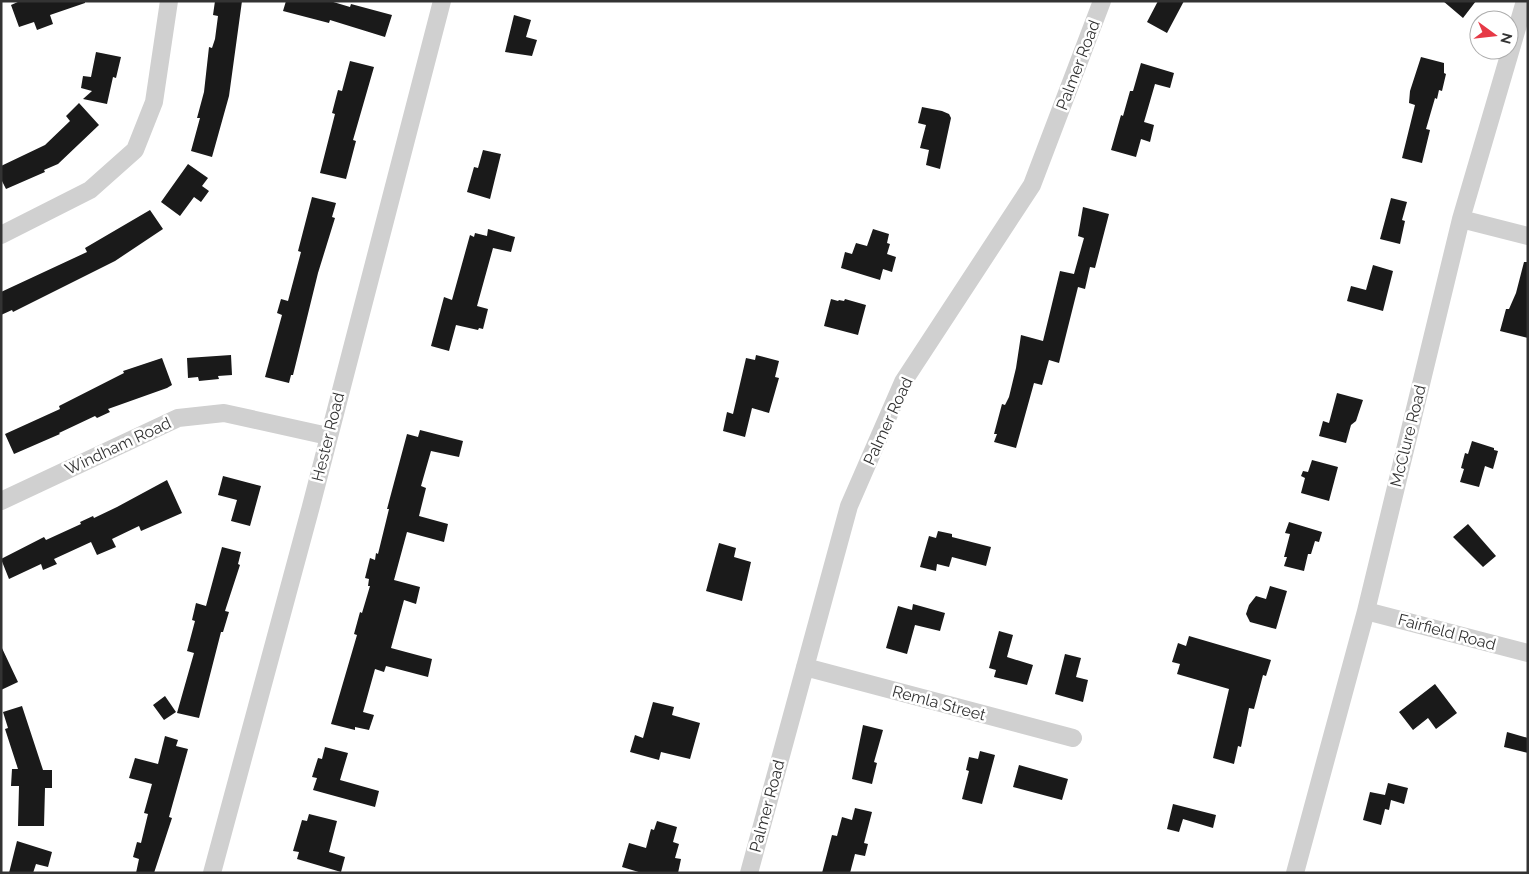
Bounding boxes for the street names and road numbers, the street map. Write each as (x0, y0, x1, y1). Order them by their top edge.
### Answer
street label: Palmer Road (1052, 17, 1104, 113)
street label: Palmer Road (859, 374, 917, 468)
street label: McClure Road (1386, 383, 1430, 489)
street label: Hester Road (308, 390, 348, 483)
street label: Windham Road (62, 413, 174, 479)
street label: Fairfield Road (1396, 610, 1498, 654)
street label: Remla Street (890, 681, 988, 725)
street label: Palmer Road (746, 758, 788, 854)

